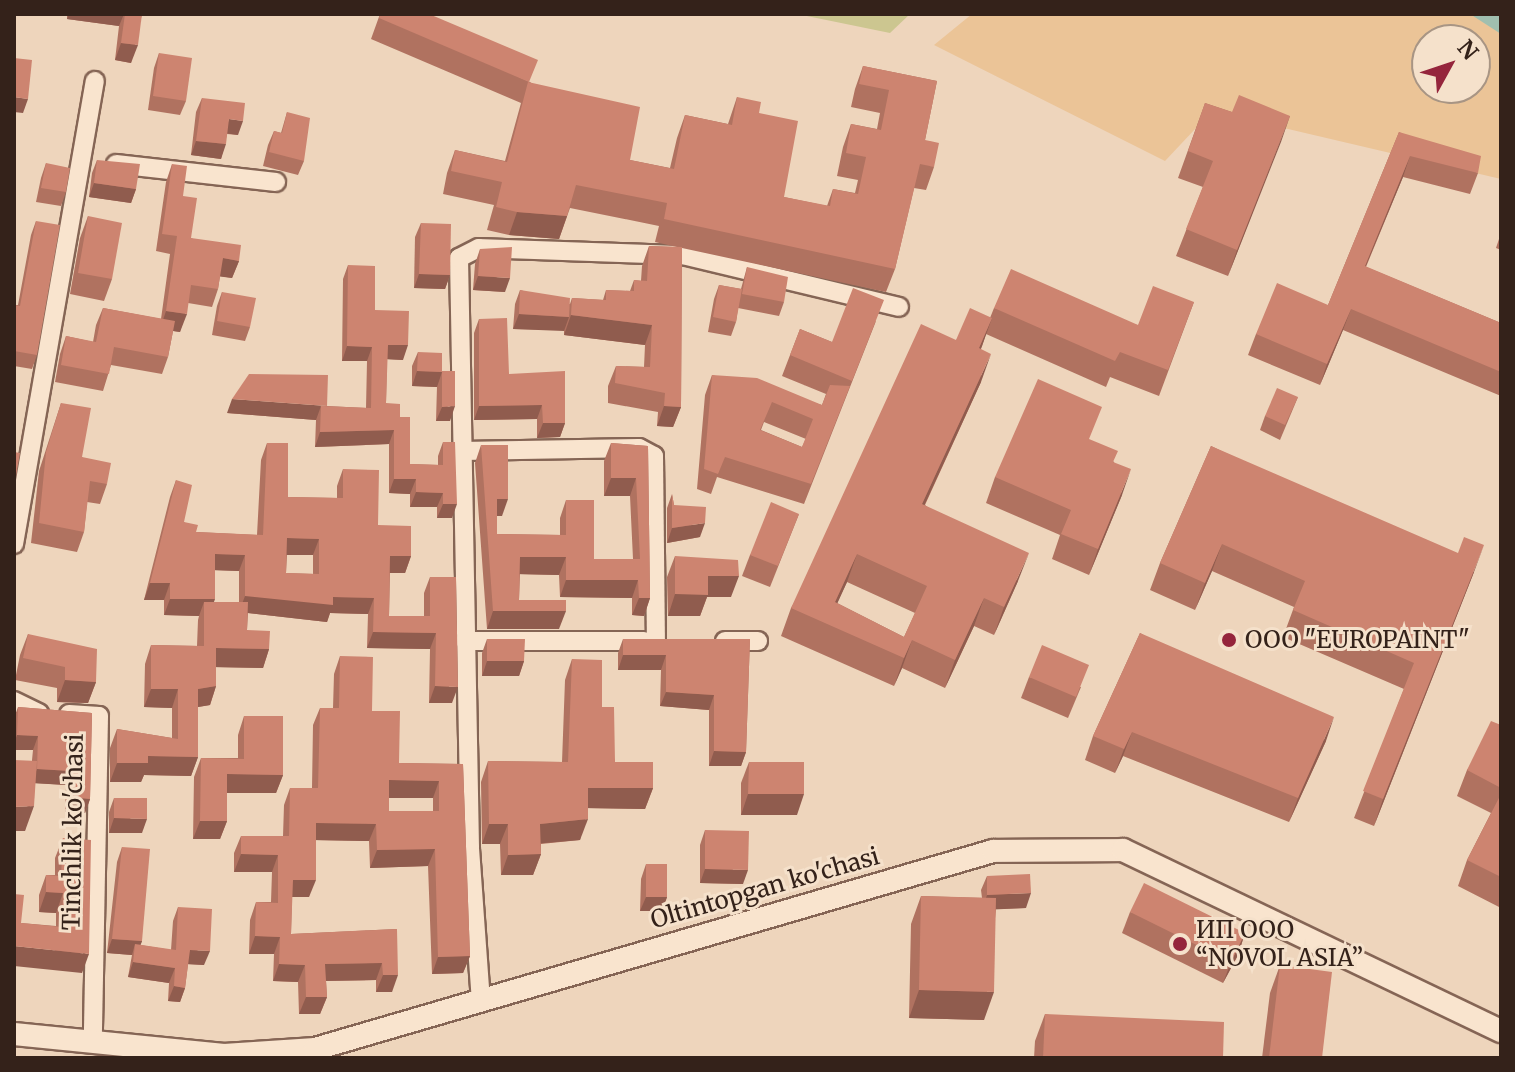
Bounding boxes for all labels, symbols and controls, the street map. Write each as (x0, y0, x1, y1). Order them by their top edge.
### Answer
north arrow (1411, 24, 1491, 104)
text: N (1452, 34, 1484, 66)
place label: OOO "EUROPAINT" (1245, 626, 1470, 654)
marker: OOO "EUROPAINT" (1220, 631, 1238, 649)
street label: Tinchlik ko'chasi (57, 733, 89, 931)
street label: Oltintopgan ko'chasi (647, 842, 883, 934)
place label: ИП ООО “NOVOL ASIA” (1196, 916, 1363, 972)
marker: ИП ООО “NOVOL ASIA” (1171, 935, 1189, 953)

